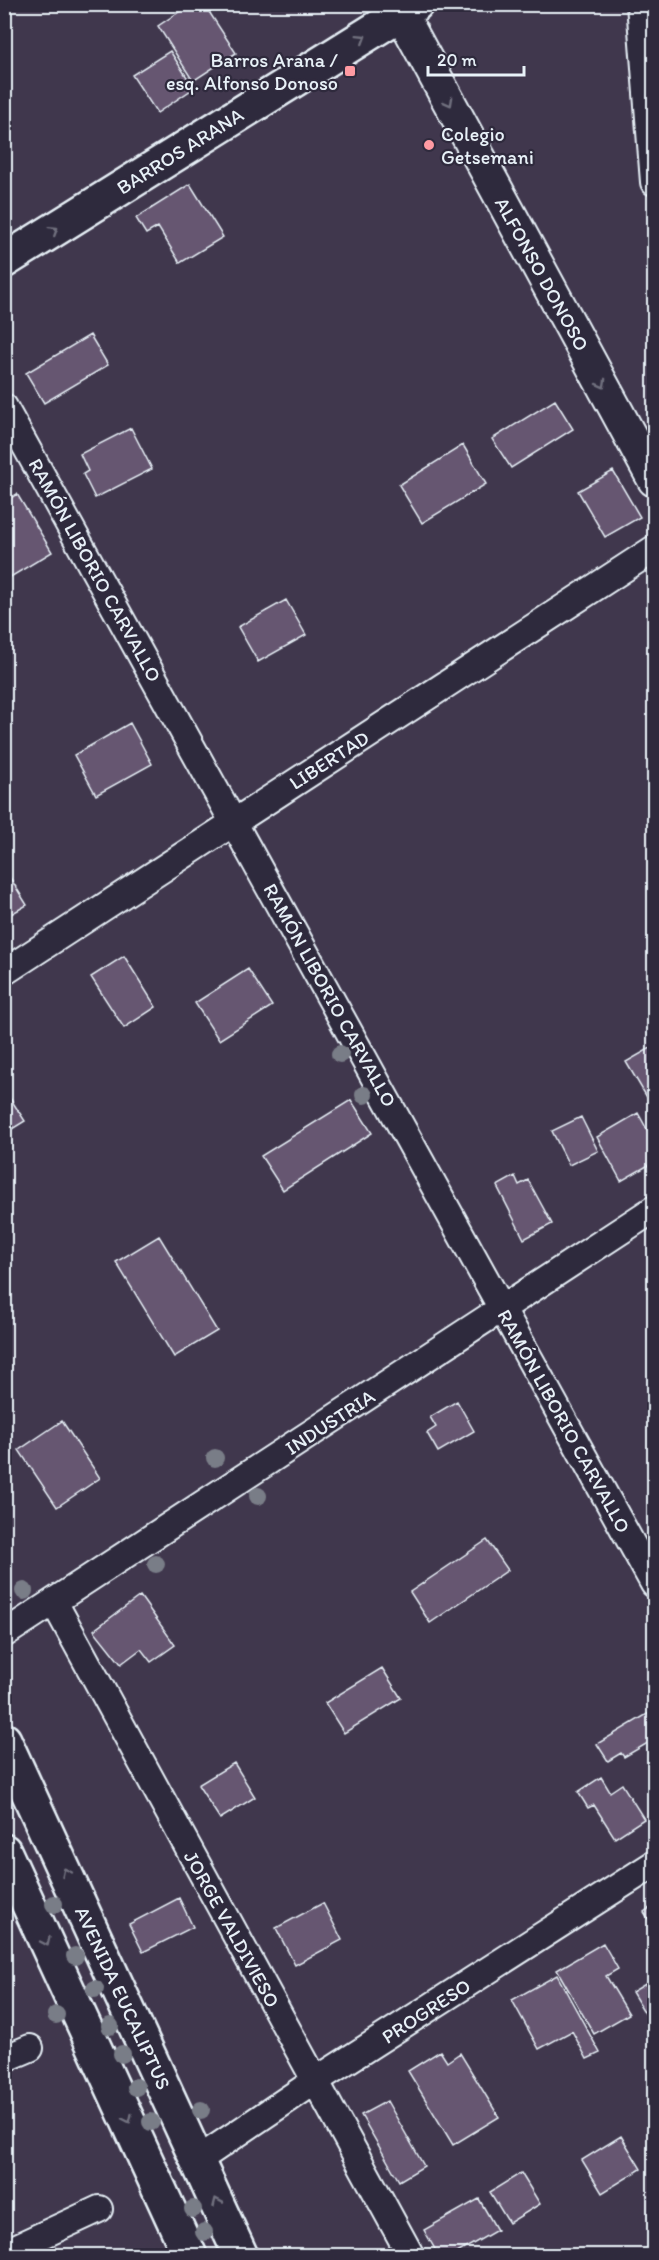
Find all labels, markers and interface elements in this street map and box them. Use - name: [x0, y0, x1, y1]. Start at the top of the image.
- one-way arrow: [356, 33, 366, 45]
- scale bar: [428, 39, 524, 77]
- place label: Barros Arana / esq. Alfonso Donoso: [166, 48, 339, 95]
- text: 20 m: [437, 49, 477, 71]
- marker: Barros Arana / esq. Alfonso Donoso: [343, 64, 357, 78]
- one-way arrow: [442, 96, 453, 106]
- street label: BARROS ARANA: [112, 102, 248, 200]
- place label: Colegio Getsemani: [441, 122, 534, 169]
- marker: Colegio Getsemani: [422, 138, 436, 152]
- street label: ALFONSO DONOSO: [490, 193, 594, 355]
- one-way arrow: [48, 225, 58, 237]
- one-way arrow: [595, 378, 606, 388]
- street label: RAMÓN LIBORIO CARVALLO: [23, 454, 167, 686]
- street label: LIBERTAD: [285, 725, 373, 795]
- street label: RAMÓN LIBORIO CARVALLO: [258, 879, 402, 1111]
- street label: RAMÓN LIBORIO CARVALLO: [492, 1305, 636, 1537]
- street label: INDUSTRIA: [281, 1384, 379, 1460]
- street label: JORGE VALDIVIESO: [179, 1846, 285, 2012]
- one-way arrow: [61, 1868, 73, 1879]
- street label: AVENIDA EUCALIPTUS: [70, 1903, 176, 2093]
- one-way arrow: [39, 1935, 51, 1946]
- street label: PROGRESO: [377, 1973, 475, 2049]
- one-way arrow: [121, 2113, 133, 2124]
- one-way arrow: [213, 2198, 225, 2209]

